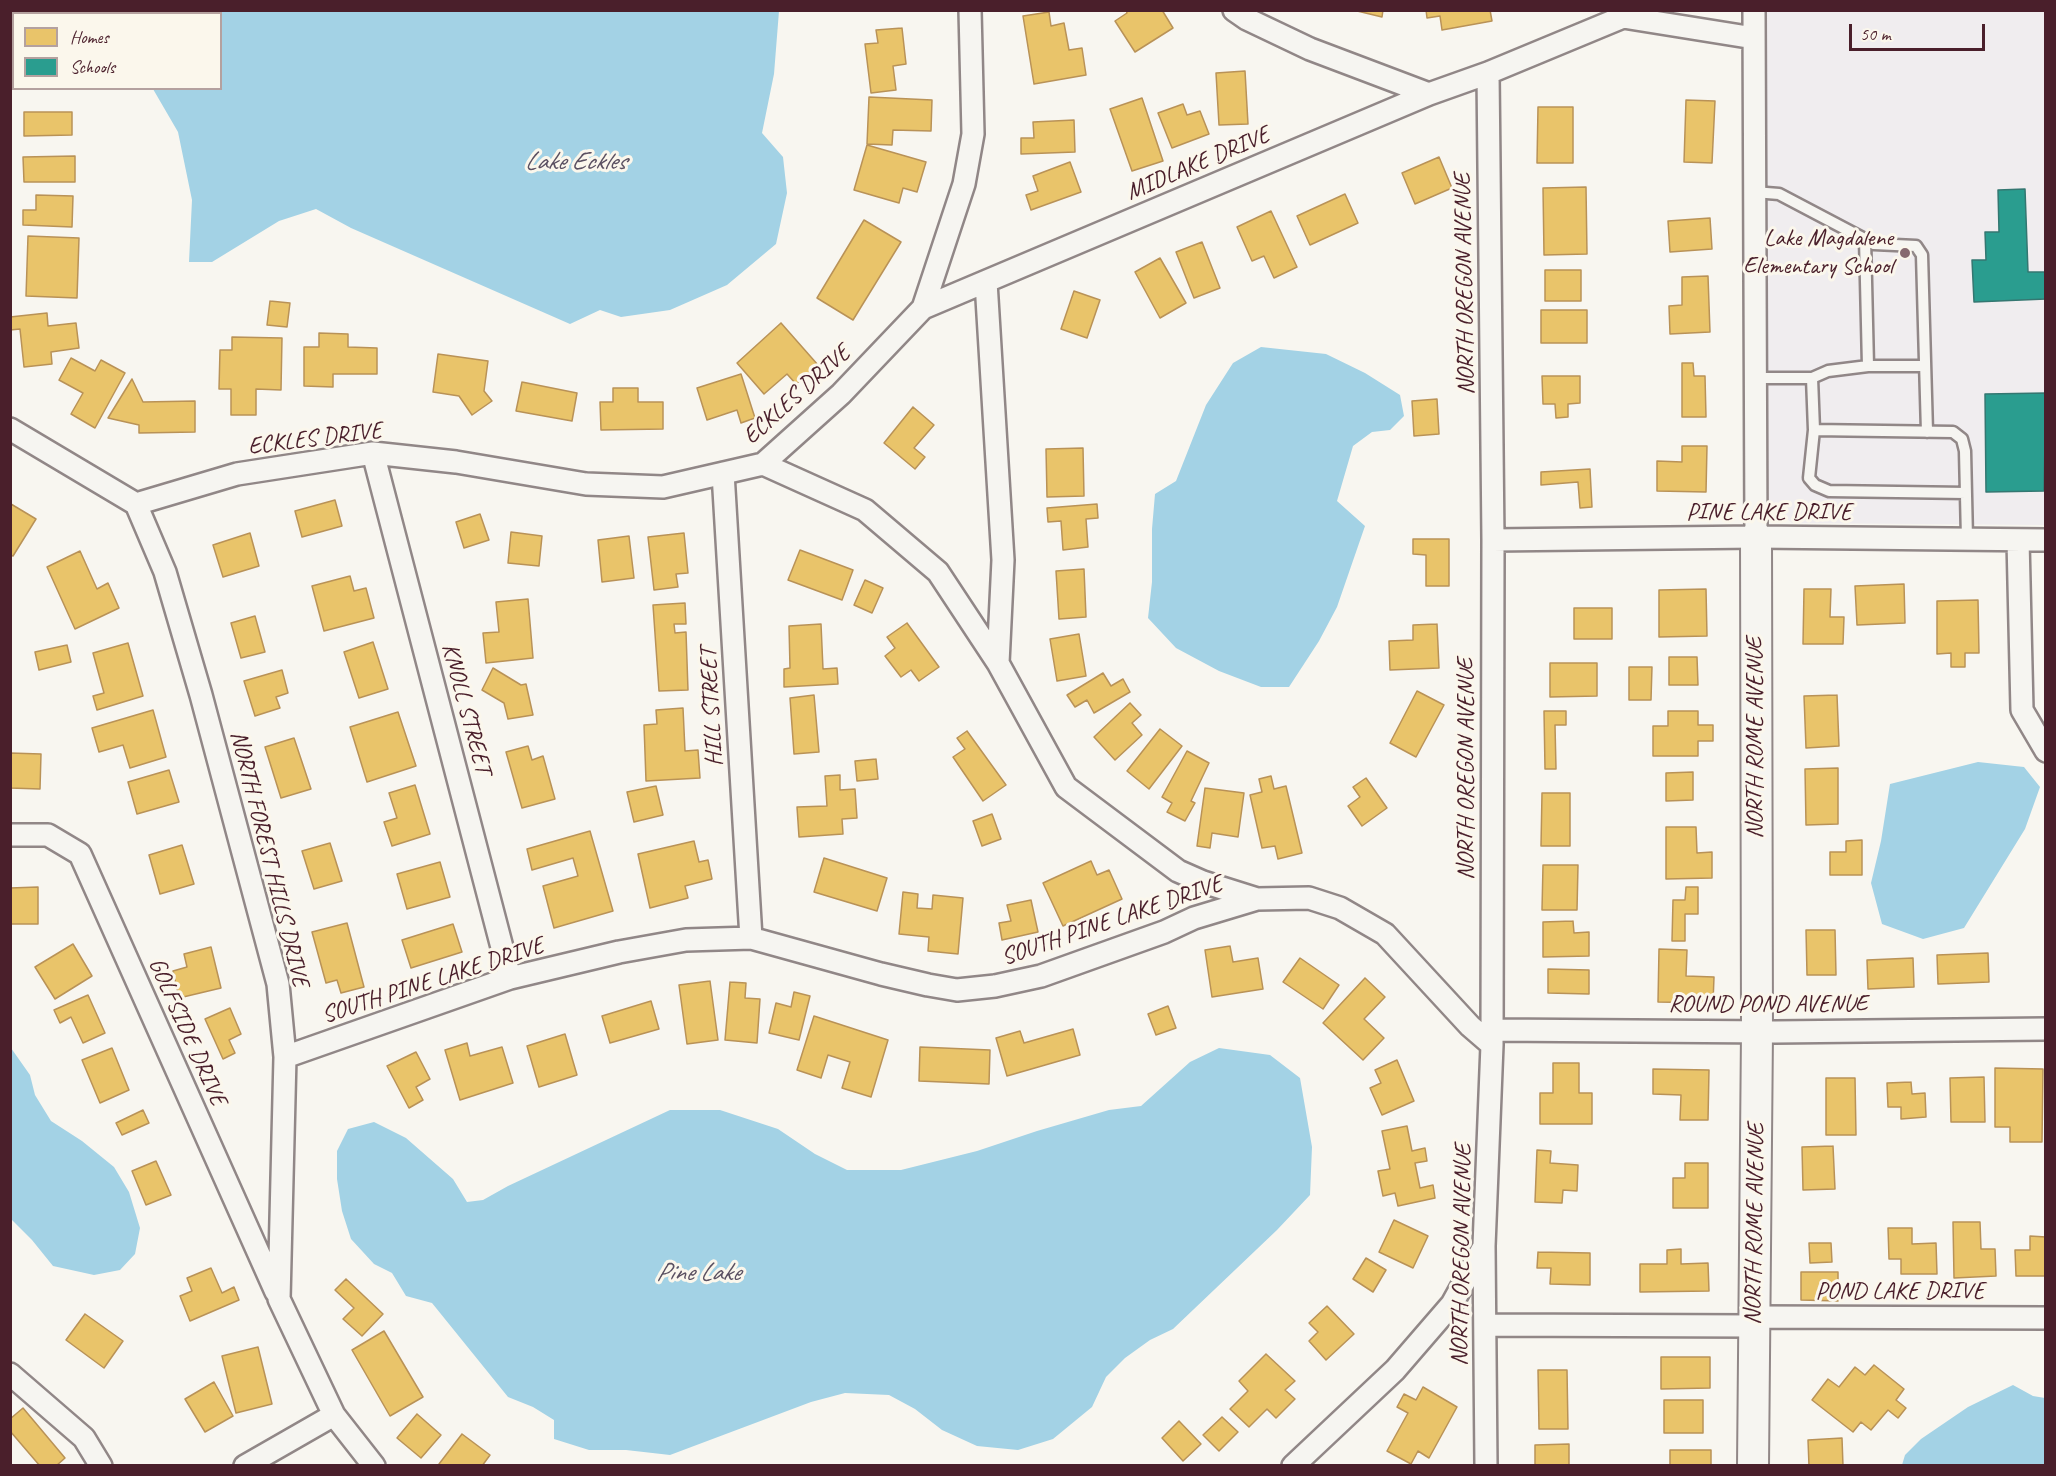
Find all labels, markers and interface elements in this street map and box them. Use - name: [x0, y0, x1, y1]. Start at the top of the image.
- legend: [12, 12, 222, 90]
- scale bar: [1852, 12, 1988, 50]
- text: 50 m: [1860, 23, 1891, 45]
- text: Homes: [70, 26, 109, 48]
- text: Schools: [70, 56, 115, 78]
- street label: MIDLAKE DRIVE: [1122, 121, 1274, 207]
- water label: Lake Eckles: [525, 146, 625, 178]
- street label: NORTH OREGON AVENUE: [1449, 173, 1481, 395]
- place label: Lake Magdalene Elementary School: [1743, 225, 1893, 281]
- marker: Lake Magdalene Elementary School: [1898, 246, 1912, 260]
- street label: ECKLES DRIVE: [737, 339, 857, 451]
- street label: ECKLES DRIVE: [246, 417, 384, 461]
- street label: PINE LAKE DRIVE: [1686, 499, 1852, 527]
- street label: NORTH ROME AVENUE: [1742, 637, 1770, 839]
- street label: KNOLL STREET: [435, 640, 497, 778]
- street label: HILL STREET: [695, 647, 729, 767]
- street label: NORTH OREGON AVENUE: [1453, 658, 1481, 880]
- street label: NORTH FOREST HILLS DRIVE: [223, 728, 315, 990]
- street label: SOUTH PINE LAKE DRIVE: [998, 870, 1226, 972]
- street label: SOUTH PINE LAKE DRIVE: [318, 932, 548, 1030]
- street label: GOLFSIDE DRIVE: [142, 954, 232, 1110]
- street label: ROUND POND AVENUE: [1669, 991, 1867, 1019]
- street label: NORTH ROME AVENUE: [1739, 1123, 1771, 1325]
- street label: NORTH OREGON AVENUE: [1446, 1144, 1478, 1366]
- water label: Pine Lake: [656, 1257, 740, 1289]
- street label: POND LAKE DRIVE: [1816, 1278, 1984, 1306]

